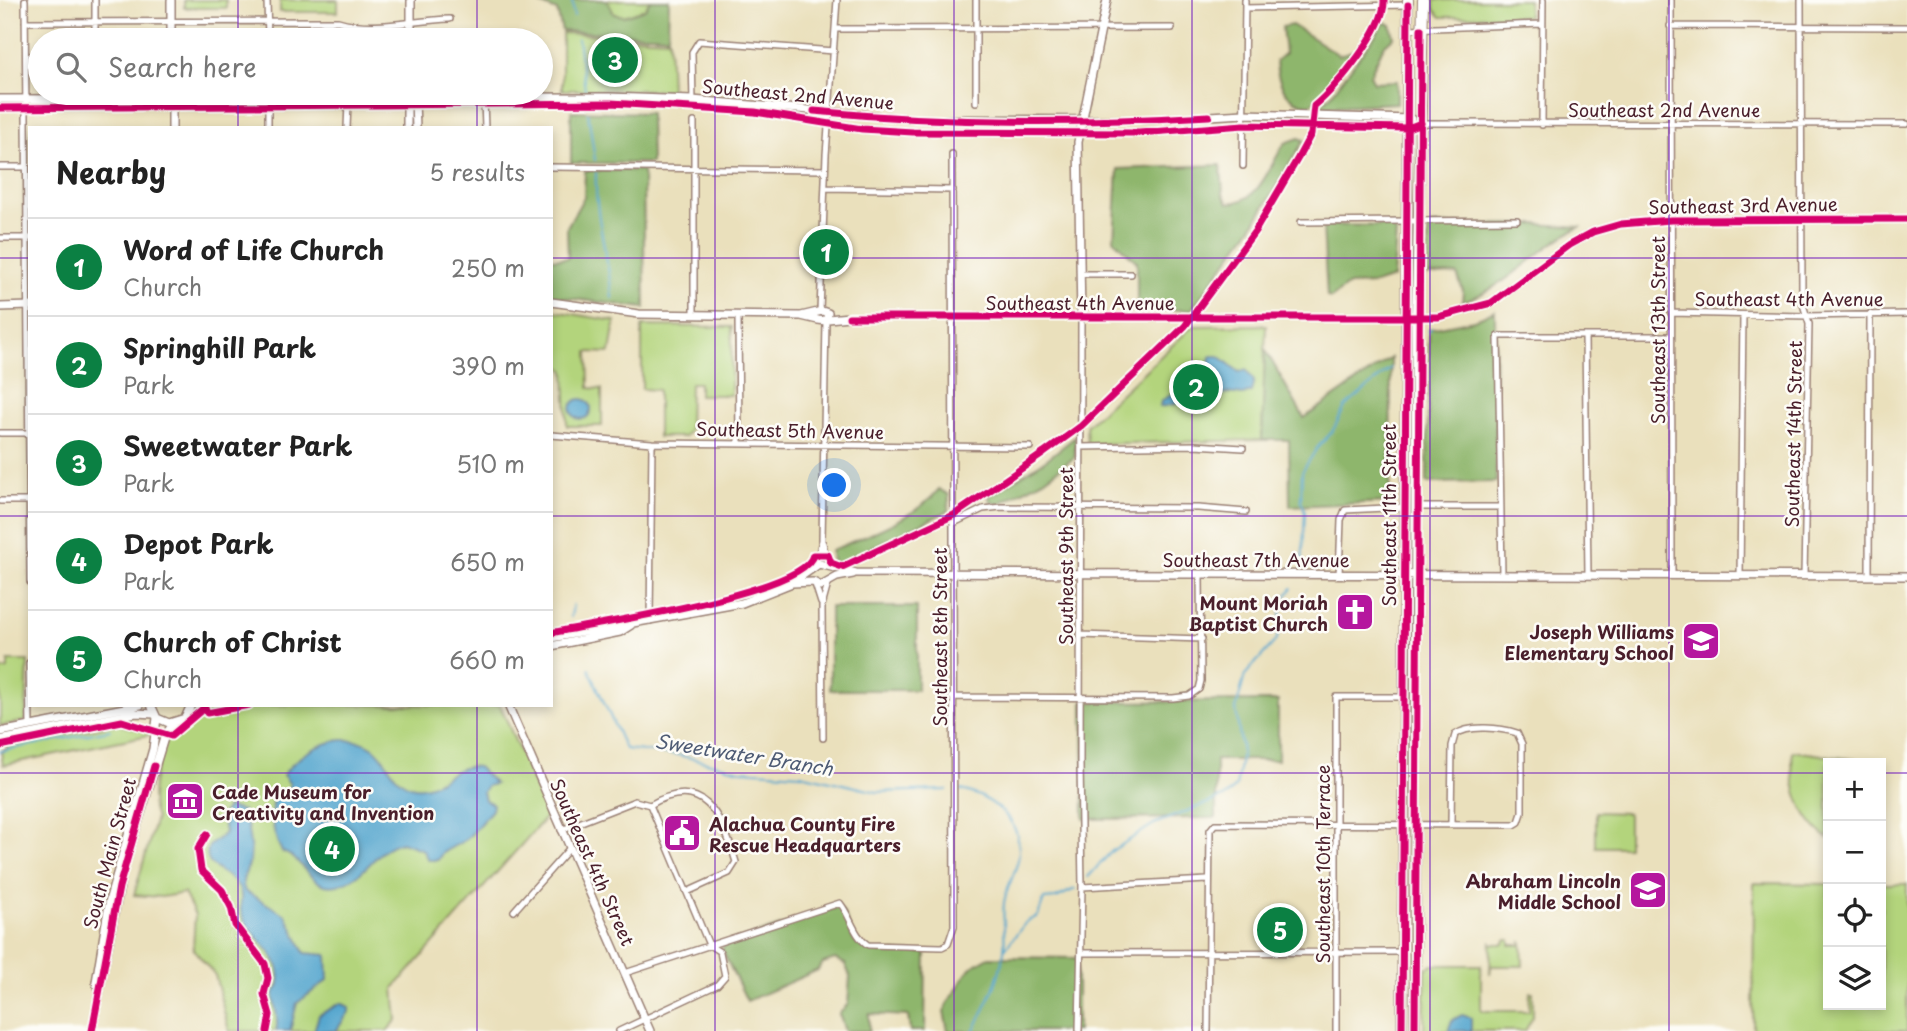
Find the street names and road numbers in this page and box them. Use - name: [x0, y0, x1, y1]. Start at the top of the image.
- street label: Southeast 2nd Avenue: [701, 72, 895, 116]
- street label: Southeast 2nd Avenue: [1568, 96, 1760, 123]
- street label: Southeast 3rd Avenue: [1648, 190, 1838, 220]
- street label: Southeast 13th Street: [1644, 236, 1671, 424]
- street label: Southeast 4th Avenue: [1695, 285, 1884, 312]
- street label: Southeast 4th Avenue: [986, 289, 1175, 316]
- street label: Southeast 14th Street: [1778, 340, 1808, 528]
- street label: Southeast 5th Avenue: [696, 415, 884, 445]
- street label: Southeast 11th Street: [1375, 424, 1402, 606]
- street label: Southeast 9th Street: [1052, 467, 1079, 645]
- street label: Southeast 7th Avenue: [1162, 546, 1350, 573]
- street label: Southeast 8th Street: [926, 547, 953, 727]
- street label: Southeast 10th Terrace: [1309, 765, 1336, 963]
- street label: South Main Street: [76, 774, 142, 932]
- street label: Southeast 4th Street: [544, 774, 642, 950]

